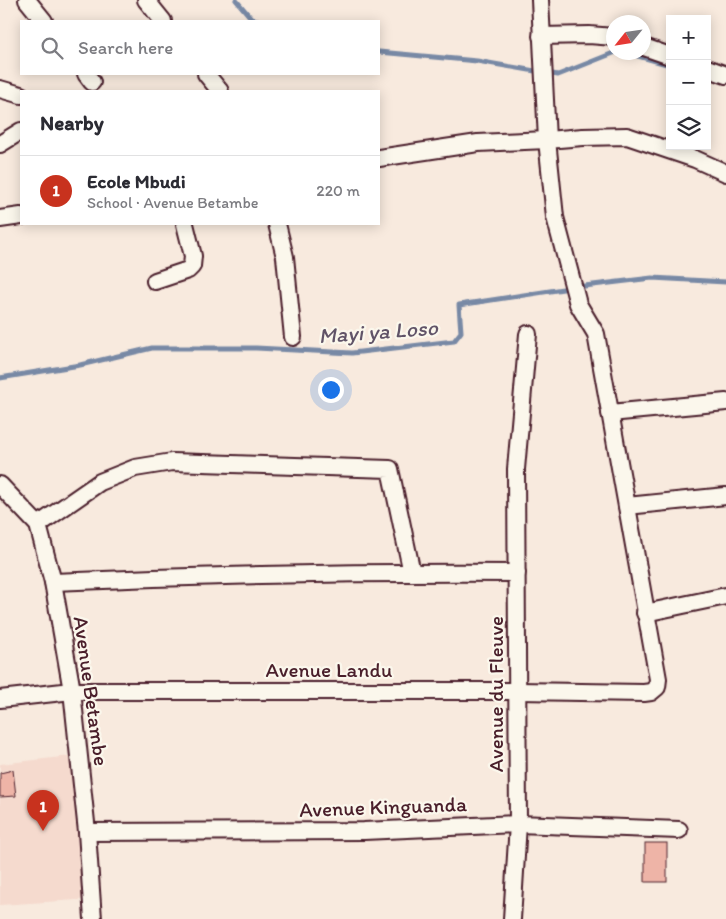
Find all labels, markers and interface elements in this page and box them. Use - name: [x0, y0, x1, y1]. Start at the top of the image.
- north arrow: [606, 15, 651, 60]
- map controls: [666, 15, 711, 150]
- button: +: [666, 15, 711, 60]
- search box: [20, 20, 380, 75]
- icon: search: [38, 34, 66, 62]
- text: Search here: [78, 36, 173, 59]
- button: −: [666, 60, 711, 105]
- button: layers: [666, 105, 711, 150]
- text: Nearby: [40, 110, 104, 135]
- text: Ecole Mbudi: [87, 170, 186, 193]
- text: 1: [52, 181, 60, 200]
- text: 220 m: [316, 181, 360, 200]
- text: School · Avenue Betambe: [87, 193, 259, 212]
- water label: Mayi ya Loso: [317, 314, 439, 349]
- your location: [318, 377, 344, 403]
- street label: Avenue Betambe: [69, 614, 114, 767]
- street label: Avenue du Fleuve: [483, 616, 508, 772]
- street label: Avenue Landu: [266, 657, 392, 682]
- pin: 1: [27, 790, 59, 831]
- street label: Avenue Kinguanda: [299, 791, 467, 822]

